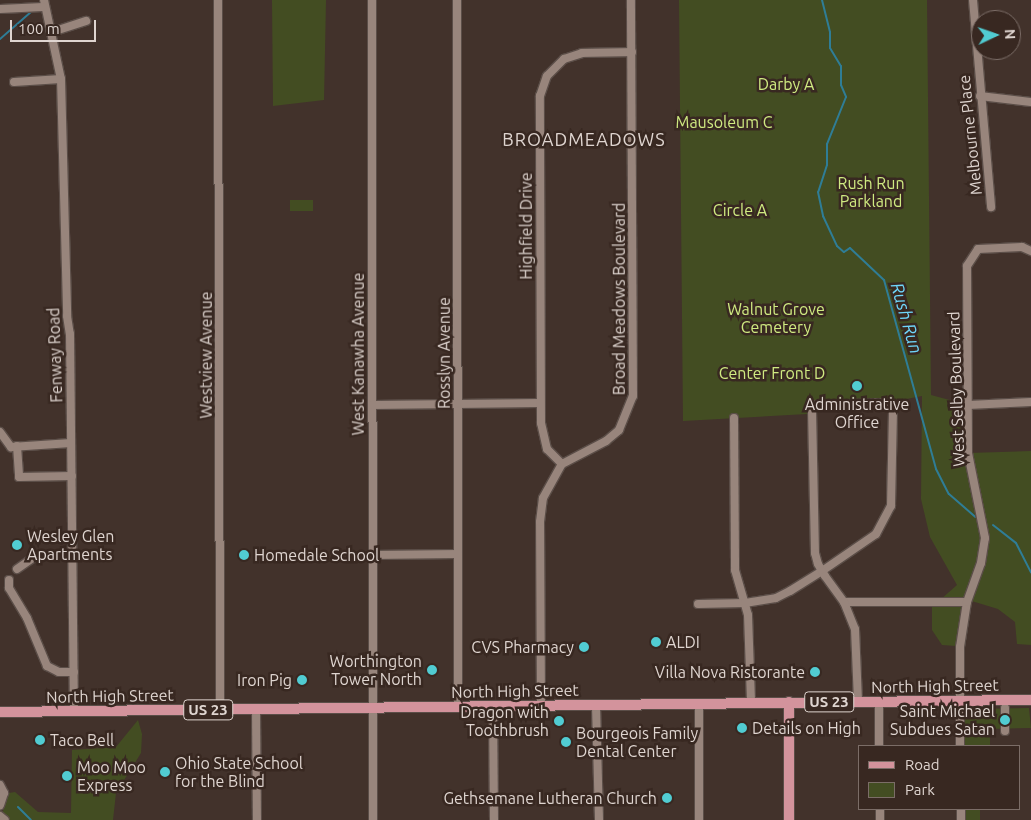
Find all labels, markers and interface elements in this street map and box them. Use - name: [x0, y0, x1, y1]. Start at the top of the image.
- scale bar: [12, 10, 99, 42]
- north arrow: [971, 10, 1021, 60]
- text: 100 m: [18, 20, 60, 37]
- text: N: [1002, 29, 1018, 40]
- park label: Darby A: [758, 74, 814, 94]
- street label: Melbourne Place: [954, 74, 986, 196]
- park label: Mausoleum C: [675, 112, 773, 132]
- district label: BROADMEADOWS: [501, 128, 667, 150]
- street label: Highfield Drive: [516, 172, 536, 280]
- park label: Rush Run Parkland: [837, 173, 905, 211]
- park label: Circle A: [713, 200, 767, 220]
- street label: Broad Meadows Boulevard: [609, 203, 629, 395]
- street label: West Kanawha Avenue: [348, 273, 368, 435]
- water label: Rush Run: [887, 280, 927, 356]
- street label: Westview Avenue: [196, 291, 216, 419]
- street label: Rosslyn Avenue: [434, 297, 454, 409]
- park label: Walnut Grove Cemetery: [727, 299, 825, 337]
- street label: Fenway Road: [44, 307, 66, 403]
- street label: West Selby Boulevard: [944, 311, 968, 467]
- park label: Center Front D: [719, 363, 825, 383]
- marker: Administrative Office: [851, 380, 863, 392]
- place label: Administrative Office: [805, 394, 909, 432]
- place label: Wesley Glen Apartments: [27, 526, 115, 564]
- marker: Wesley Glen Apartments: [11, 539, 23, 551]
- place label: Homedale School: [254, 545, 379, 565]
- marker: Homedale School: [238, 549, 250, 561]
- place label: ALDI: [666, 632, 700, 652]
- marker: ALDI: [650, 636, 662, 648]
- place label: CVS Pharmacy: [471, 637, 574, 657]
- marker: CVS Pharmacy: [578, 641, 590, 653]
- place label: Worthington Tower North: [330, 651, 422, 689]
- place label: Villa Nova Ristorante: [655, 662, 805, 682]
- marker: Worthington Tower North: [426, 664, 438, 676]
- marker: Villa Nova Ristorante: [809, 666, 821, 678]
- place label: Iron Pig: [237, 670, 292, 690]
- marker: Iron Pig: [296, 674, 308, 686]
- street label: North High Street: [871, 675, 999, 697]
- street label: North High Street: [451, 680, 579, 702]
- street label: North High Street: [46, 685, 174, 707]
- road number: US 23: [804, 690, 854, 714]
- road number: US 23: [183, 698, 233, 722]
- place label: Saint Michael Subdues Satan: [890, 701, 995, 739]
- place label: Dragon with Toothbrush: [460, 702, 549, 740]
- marker: Saint Michael Subdues Satan: [999, 714, 1011, 726]
- marker: Dragon with Toothbrush: [553, 715, 565, 727]
- place label: Details on High: [752, 718, 861, 738]
- marker: Details on High: [736, 722, 748, 734]
- place label: Bourgeois Family Dental Center: [576, 723, 698, 761]
- place label: Taco Bell: [50, 730, 114, 750]
- marker: Taco Bell: [34, 734, 46, 746]
- marker: Bourgeois Family Dental Center: [560, 736, 572, 748]
- legend: [858, 745, 1021, 810]
- place label: Ohio State School for the Blind: [175, 753, 303, 791]
- text: Road: [905, 756, 940, 773]
- place label: Moo Moo Express: [77, 757, 146, 795]
- marker: Ohio State School for the Blind: [159, 766, 171, 778]
- marker: Moo Moo Express: [61, 770, 73, 782]
- text: Park: [905, 781, 935, 798]
- place label: Gethsemane Lutheran Church: [443, 788, 657, 808]
- marker: Gethsemane Lutheran Church: [661, 792, 673, 804]

